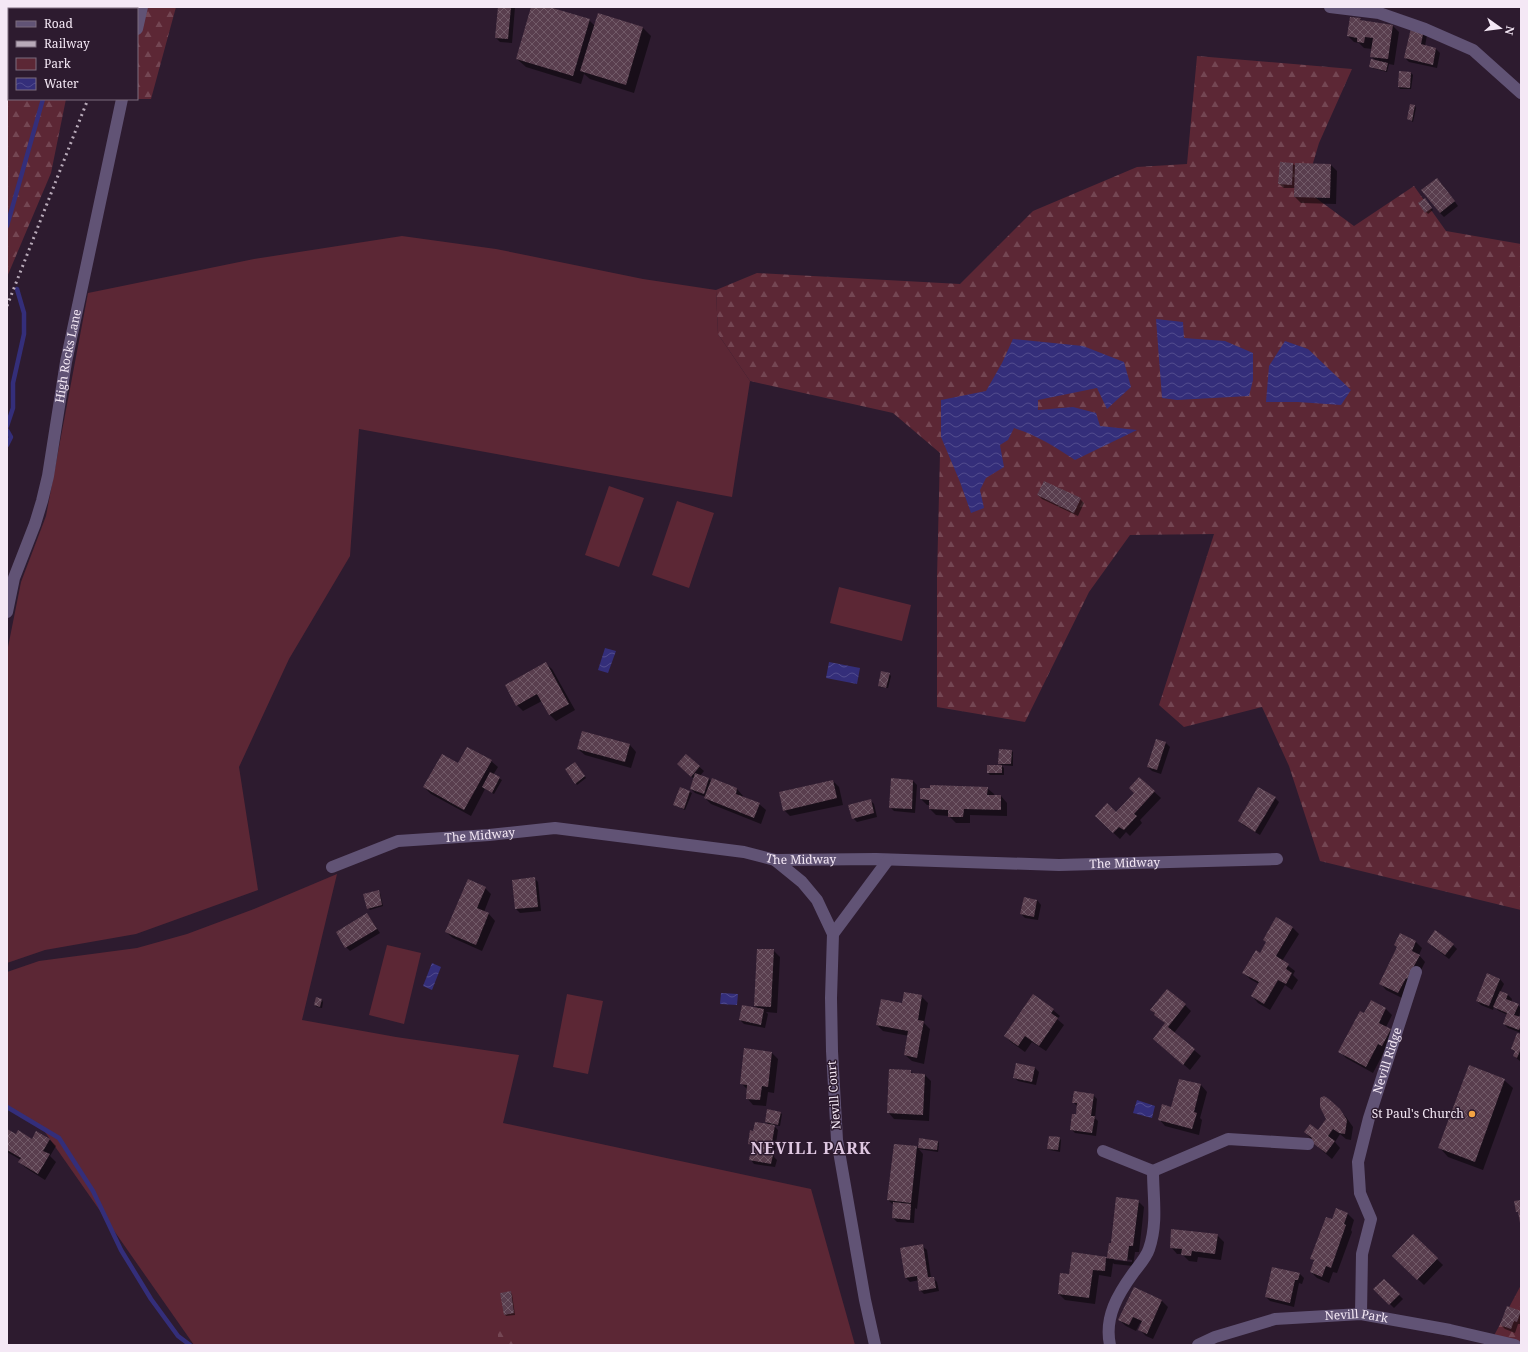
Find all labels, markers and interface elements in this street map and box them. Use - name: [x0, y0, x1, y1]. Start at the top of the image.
- legend: [8, 8, 138, 100]
- north arrow: [1480, 8, 1520, 48]
- text: Road: [44, 15, 74, 32]
- text: N: [1502, 25, 1519, 37]
- text: Railway: [44, 35, 90, 52]
- text: Park: [44, 55, 72, 72]
- text: Water: [44, 75, 79, 92]
- street label: High Rocks Lane: [51, 307, 85, 404]
- street label: The Midway: [444, 823, 516, 846]
- street label: The Midway: [764, 849, 837, 868]
- street label: The Midway: [1089, 853, 1161, 872]
- street label: Nevill Ridge: [1368, 1025, 1406, 1096]
- street label: Nevill Court: [823, 1060, 844, 1130]
- place label: St Paul's Church: [1372, 1105, 1464, 1122]
- marker: St Paul's Church: [1467, 1109, 1477, 1119]
- district label: NEVILL PARK: [750, 1137, 872, 1159]
- street label: Nevill Park: [1324, 1305, 1390, 1327]

